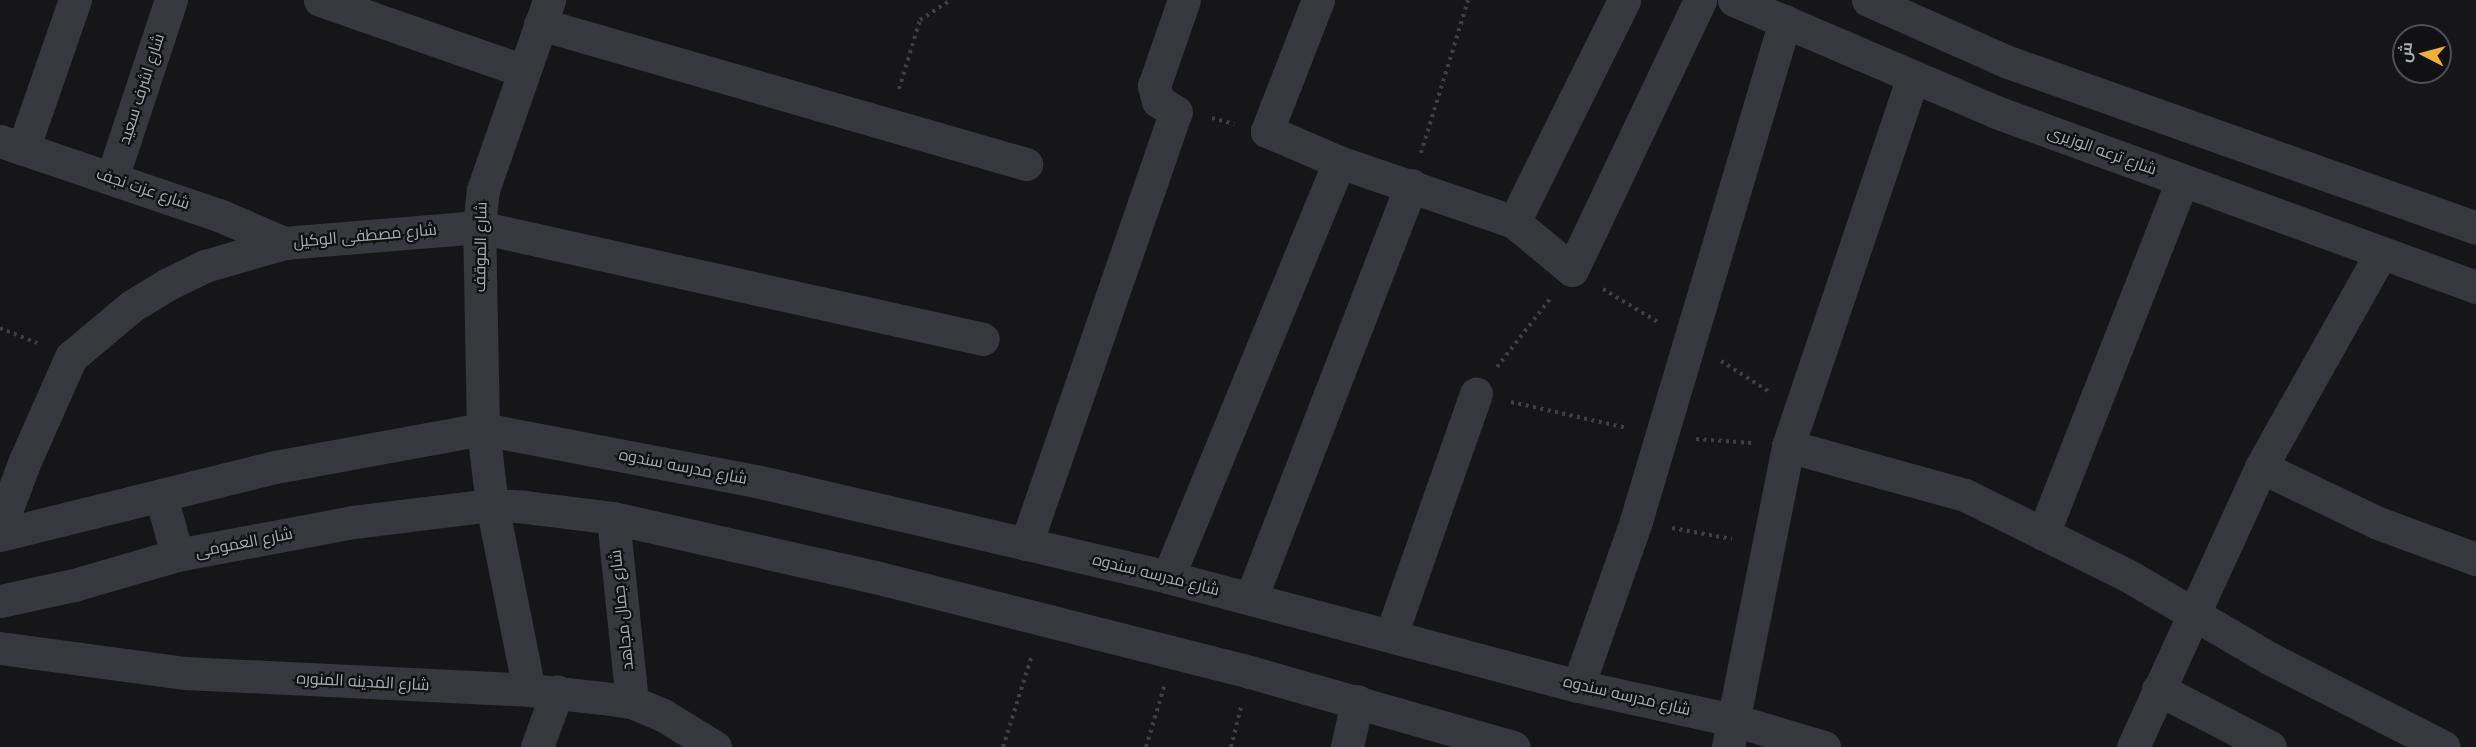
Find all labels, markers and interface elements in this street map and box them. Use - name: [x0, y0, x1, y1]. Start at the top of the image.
- north arrow: [2392, 24, 2452, 84]
- street label: شارع اشرف سعيد: [115, 31, 169, 147]
- text: ش: [2396, 41, 2415, 63]
- street label: شارع ترعه الوزيرى: [2045, 122, 2159, 180]
- street label: شارع عزت نجف: [94, 164, 192, 214]
- street label: شارع الموقف: [471, 201, 491, 293]
- street label: شارع مصطفى الوكيل: [292, 220, 438, 252]
- street label: شارع مدرسه سندوه: [617, 445, 749, 489]
- street label: شارع العمومى: [194, 524, 294, 562]
- street label: شارع جمال مجاهد: [606, 549, 638, 671]
- street label: شارع مدرسه سندوه: [1091, 550, 1221, 600]
- street label: شارع المدينه المنوره: [296, 669, 430, 695]
- street label: شارع مدرسه سندوه: [1562, 672, 1692, 720]

